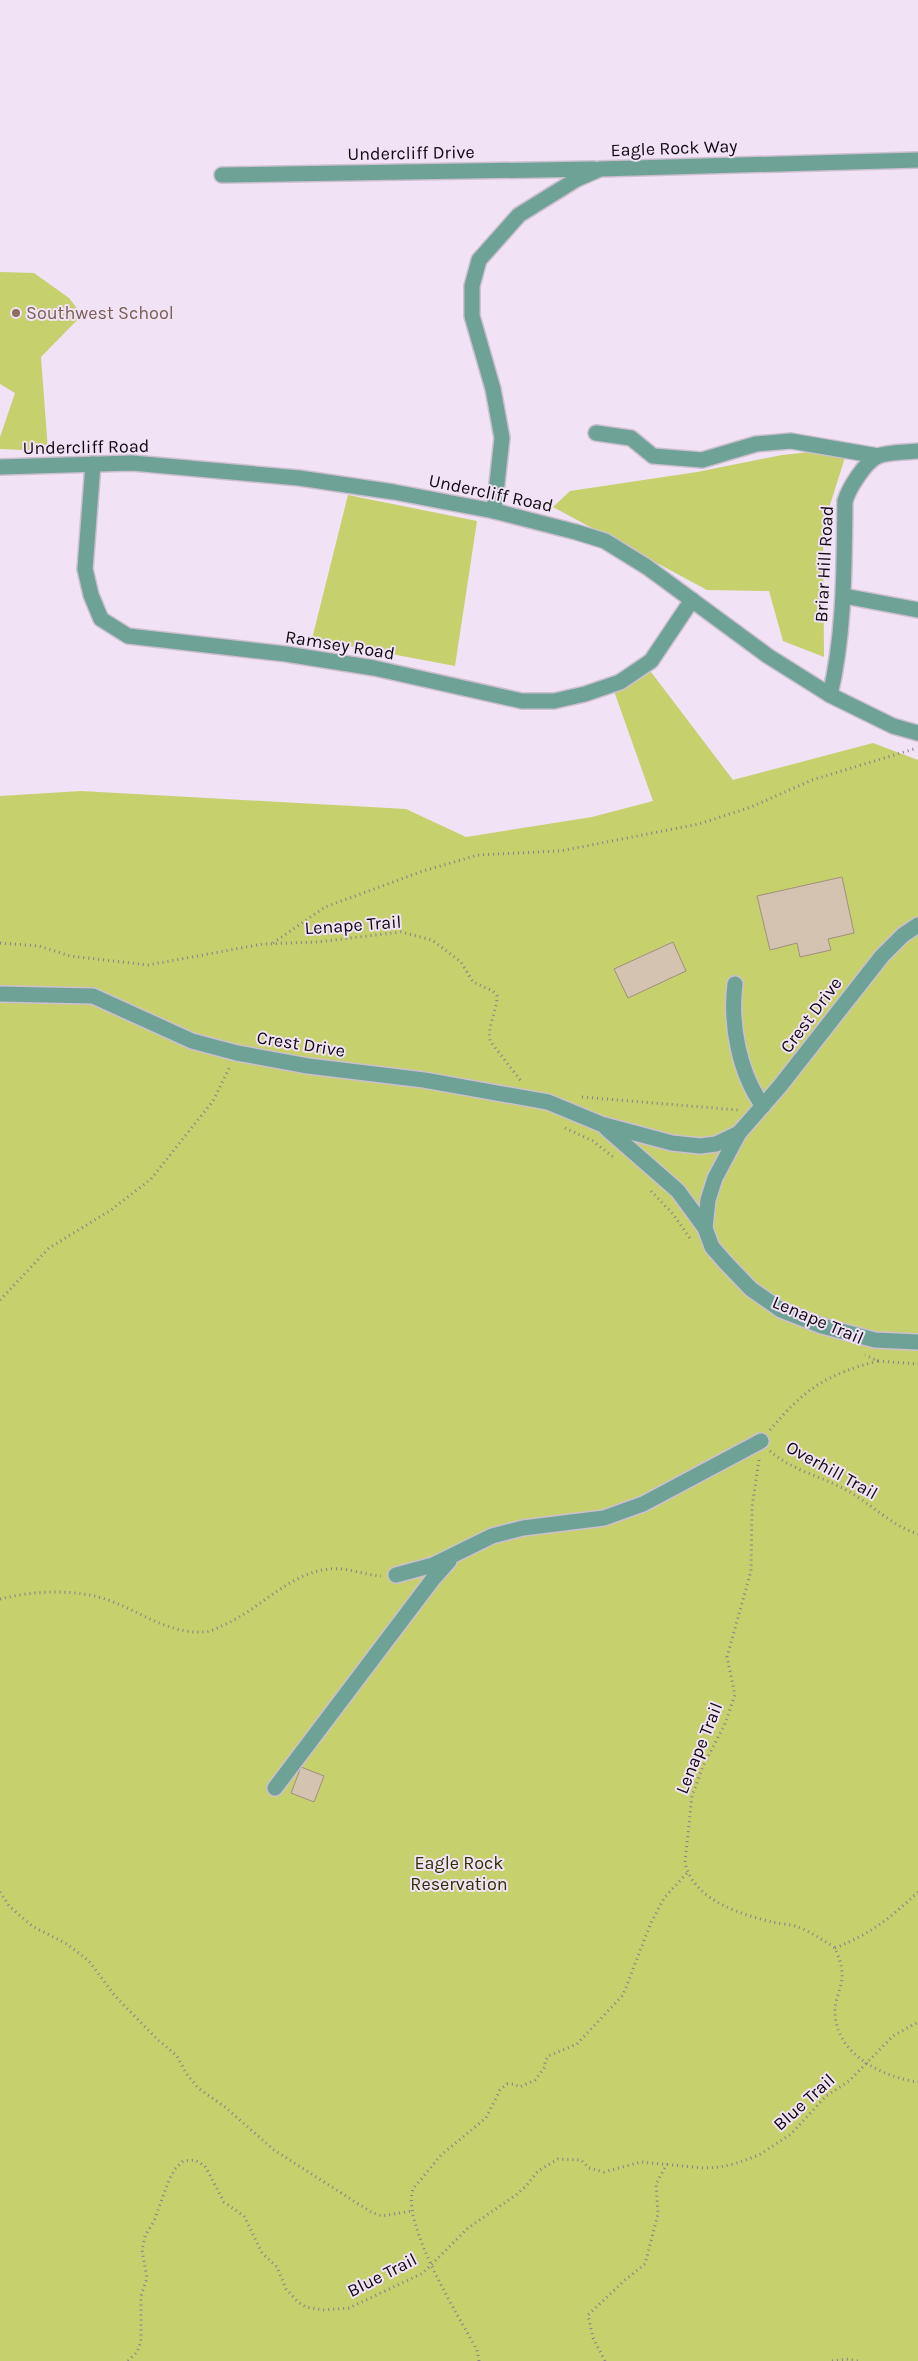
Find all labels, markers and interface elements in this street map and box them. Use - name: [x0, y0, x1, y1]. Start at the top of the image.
- street label: Eagle Rock Way: [610, 135, 739, 161]
- street label: Undercliff Drive: [347, 141, 475, 165]
- place label: Southwest School: [26, 302, 174, 324]
- marker: Southwest School: [10, 307, 22, 319]
- street label: Undercliff Road: [22, 435, 150, 459]
- street label: Undercliff Road: [427, 469, 555, 517]
- street label: Briar Hill Road: [810, 505, 838, 623]
- street label: Ramsey Road: [284, 625, 396, 665]
- street label: Lenape Trail: [304, 911, 402, 939]
- street label: Crest Drive: [775, 973, 847, 1057]
- street label: Crest Drive: [255, 1026, 347, 1062]
- street label: Lenape Trail: [769, 1291, 867, 1349]
- street label: Overhill Trail: [782, 1436, 882, 1504]
- street label: Lenape Trail: [671, 1699, 727, 1797]
- park label: Eagle Rock Reservation: [410, 1852, 508, 1895]
- street label: Blue Trail: [769, 2069, 839, 2135]
- street label: Blue Trail: [344, 2248, 420, 2302]

